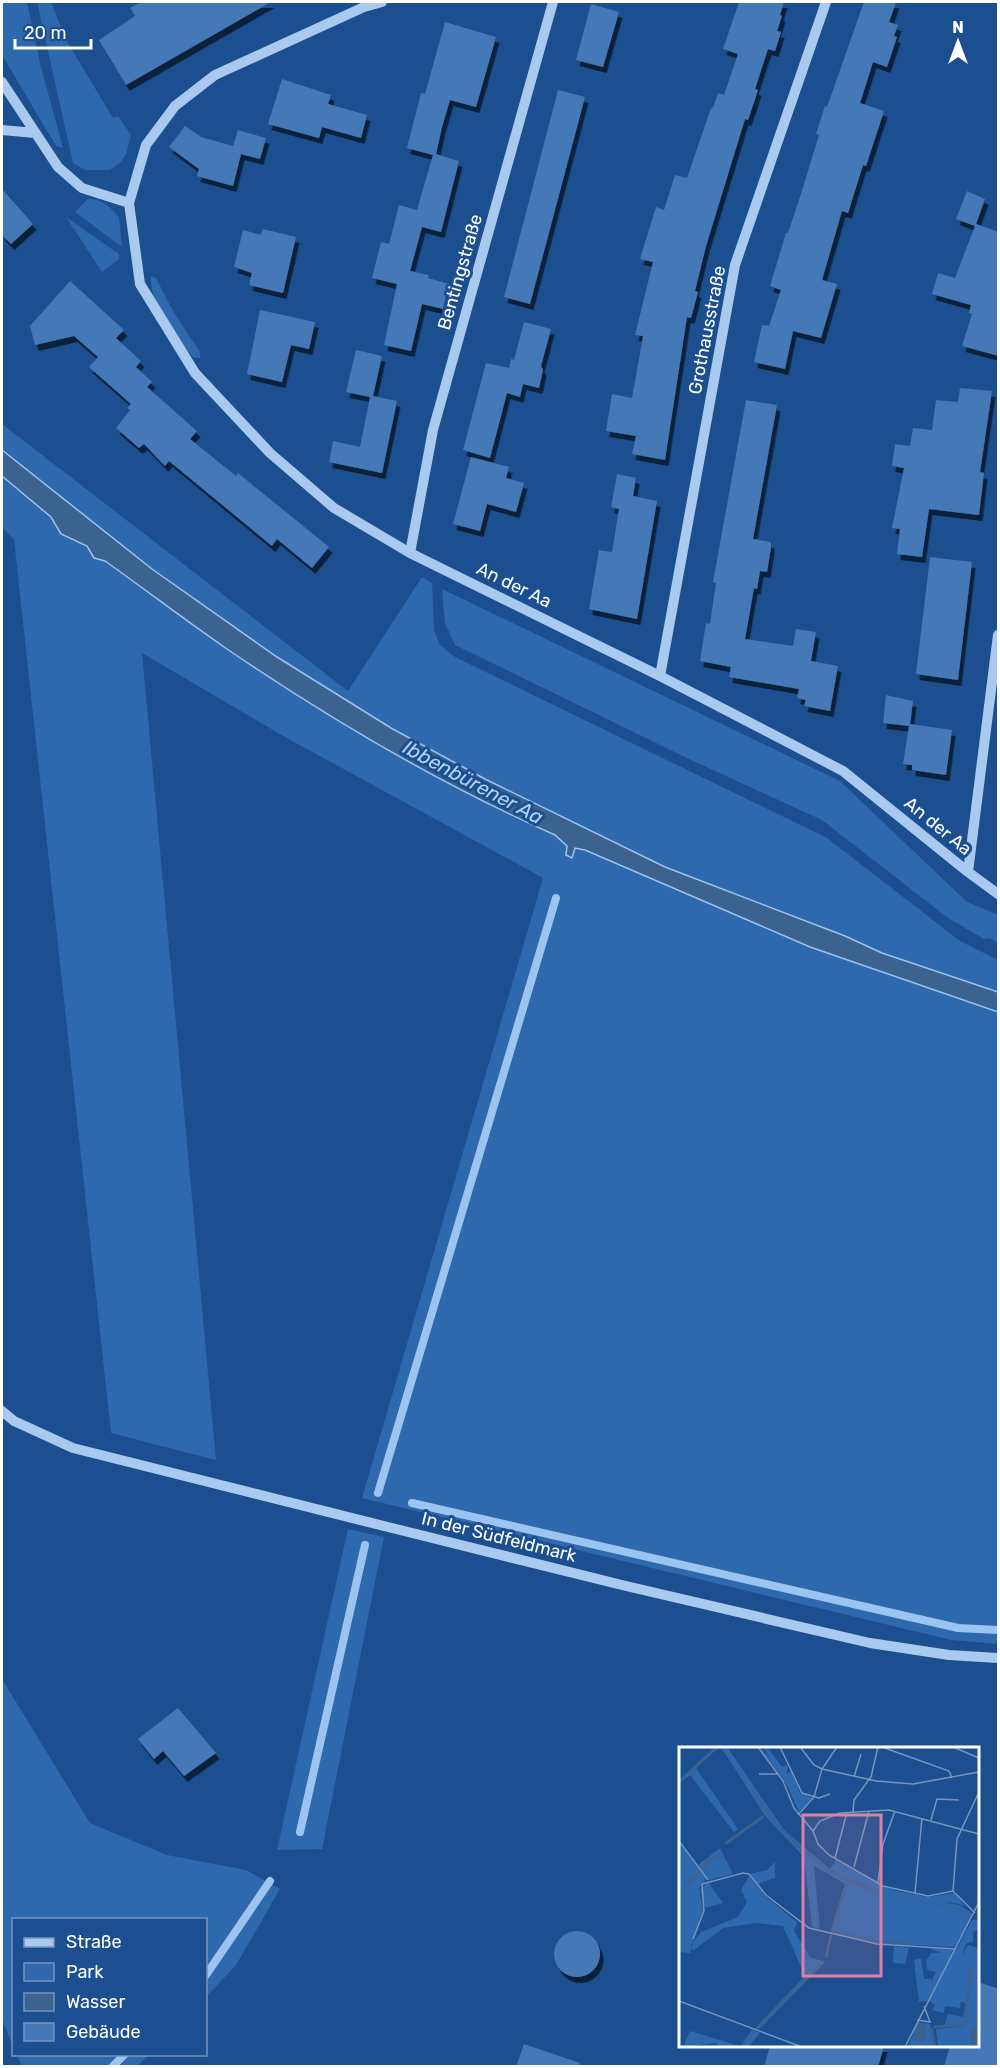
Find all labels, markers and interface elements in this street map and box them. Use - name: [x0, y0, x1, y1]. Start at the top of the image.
- scale bar: [15, 12, 92, 50]
- north arrow: [928, 12, 988, 72]
- text: N: [952, 18, 964, 37]
- text: 20 m: [24, 22, 66, 44]
- street label: Bentingstraße: [433, 212, 487, 332]
- street label: Grothausstraße: [684, 264, 730, 396]
- street label: An der Aa: [473, 557, 555, 613]
- water label: Ibbenbürener Aa: [399, 735, 547, 829]
- street label: An der Aa: [900, 792, 976, 860]
- street label: In der Südfeldmark: [419, 1507, 579, 1567]
- inset map: [679, 1747, 979, 2047]
- legend: [12, 1918, 207, 2056]
- text: Straße: [66, 1931, 122, 1953]
- text: Park: [66, 1961, 104, 1983]
- text: Wasser: [66, 1991, 125, 2013]
- text: Gebäude: [66, 2021, 141, 2043]

